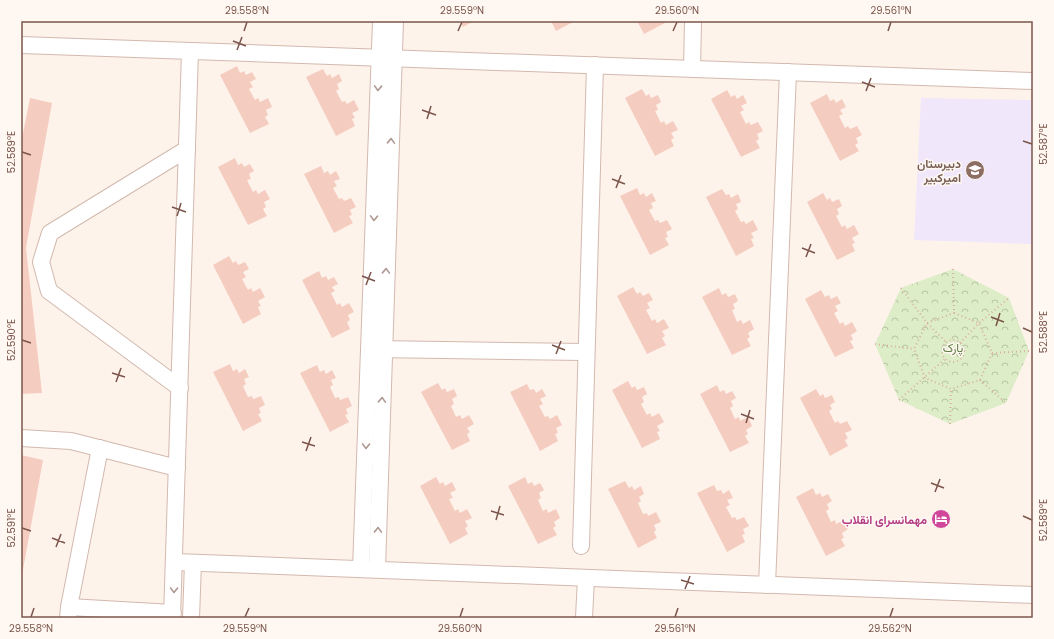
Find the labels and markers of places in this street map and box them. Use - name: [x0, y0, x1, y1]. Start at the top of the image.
- place label: دبیرستان امیرکبیر: [917, 155, 961, 186]
- school or university icon: دبیرستان امیرکبیر: [964, 159, 986, 181]
- hotel icon: مهمانسرای انقلاب: [930, 508, 952, 530]
- place label: مهمانسرای انقلاب: [842, 511, 927, 528]

